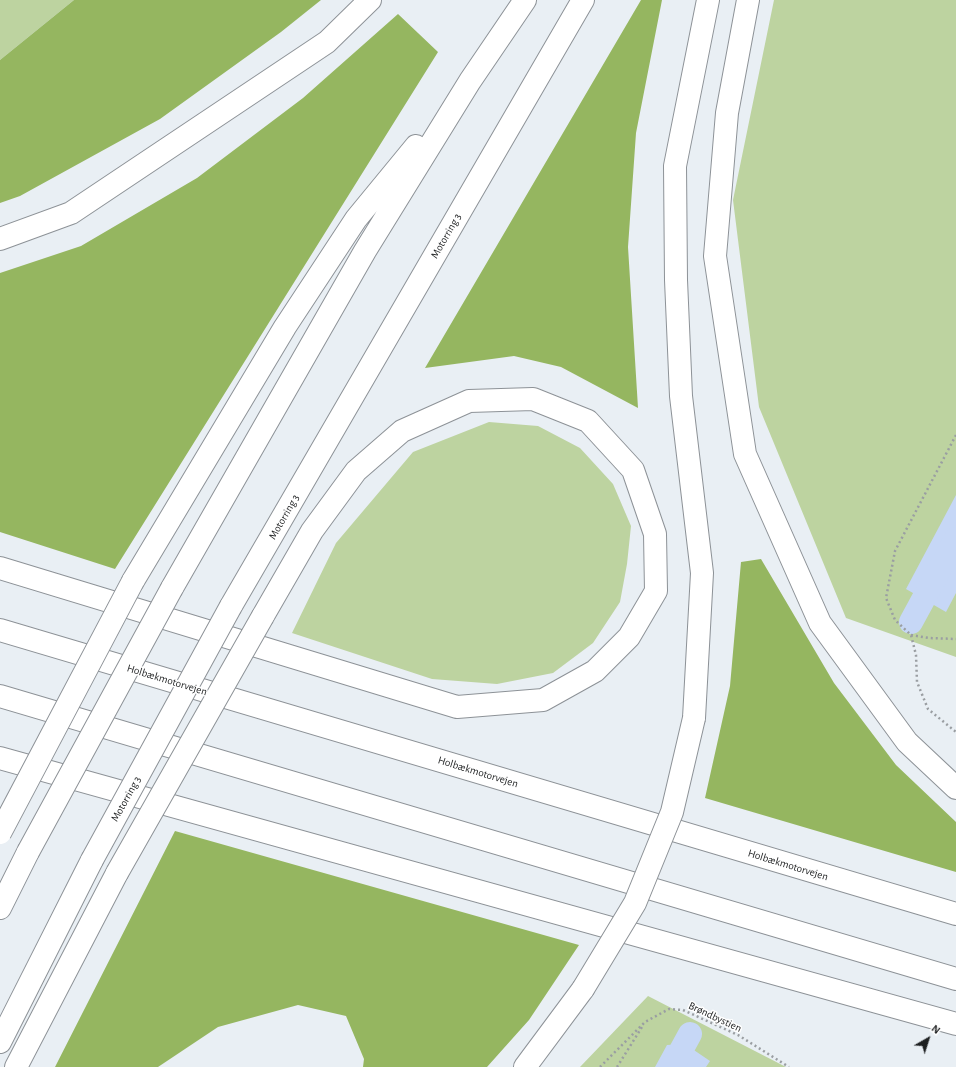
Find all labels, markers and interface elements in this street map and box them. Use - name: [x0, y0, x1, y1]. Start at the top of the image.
- street label: Motorring 3: [428, 211, 464, 261]
- street label: Motorring 3: [266, 492, 302, 542]
- street label: Holbækmotorvejen: [125, 662, 209, 698]
- street label: Holbækmotorvejen: [436, 754, 520, 790]
- street label: Motorring 3: [108, 774, 144, 824]
- street label: Holbækmotorvejen: [746, 847, 830, 883]
- street label: Brøndbystien: [686, 999, 744, 1035]
- north arrow: [908, 1019, 948, 1059]
- text: N: [929, 1023, 942, 1036]

